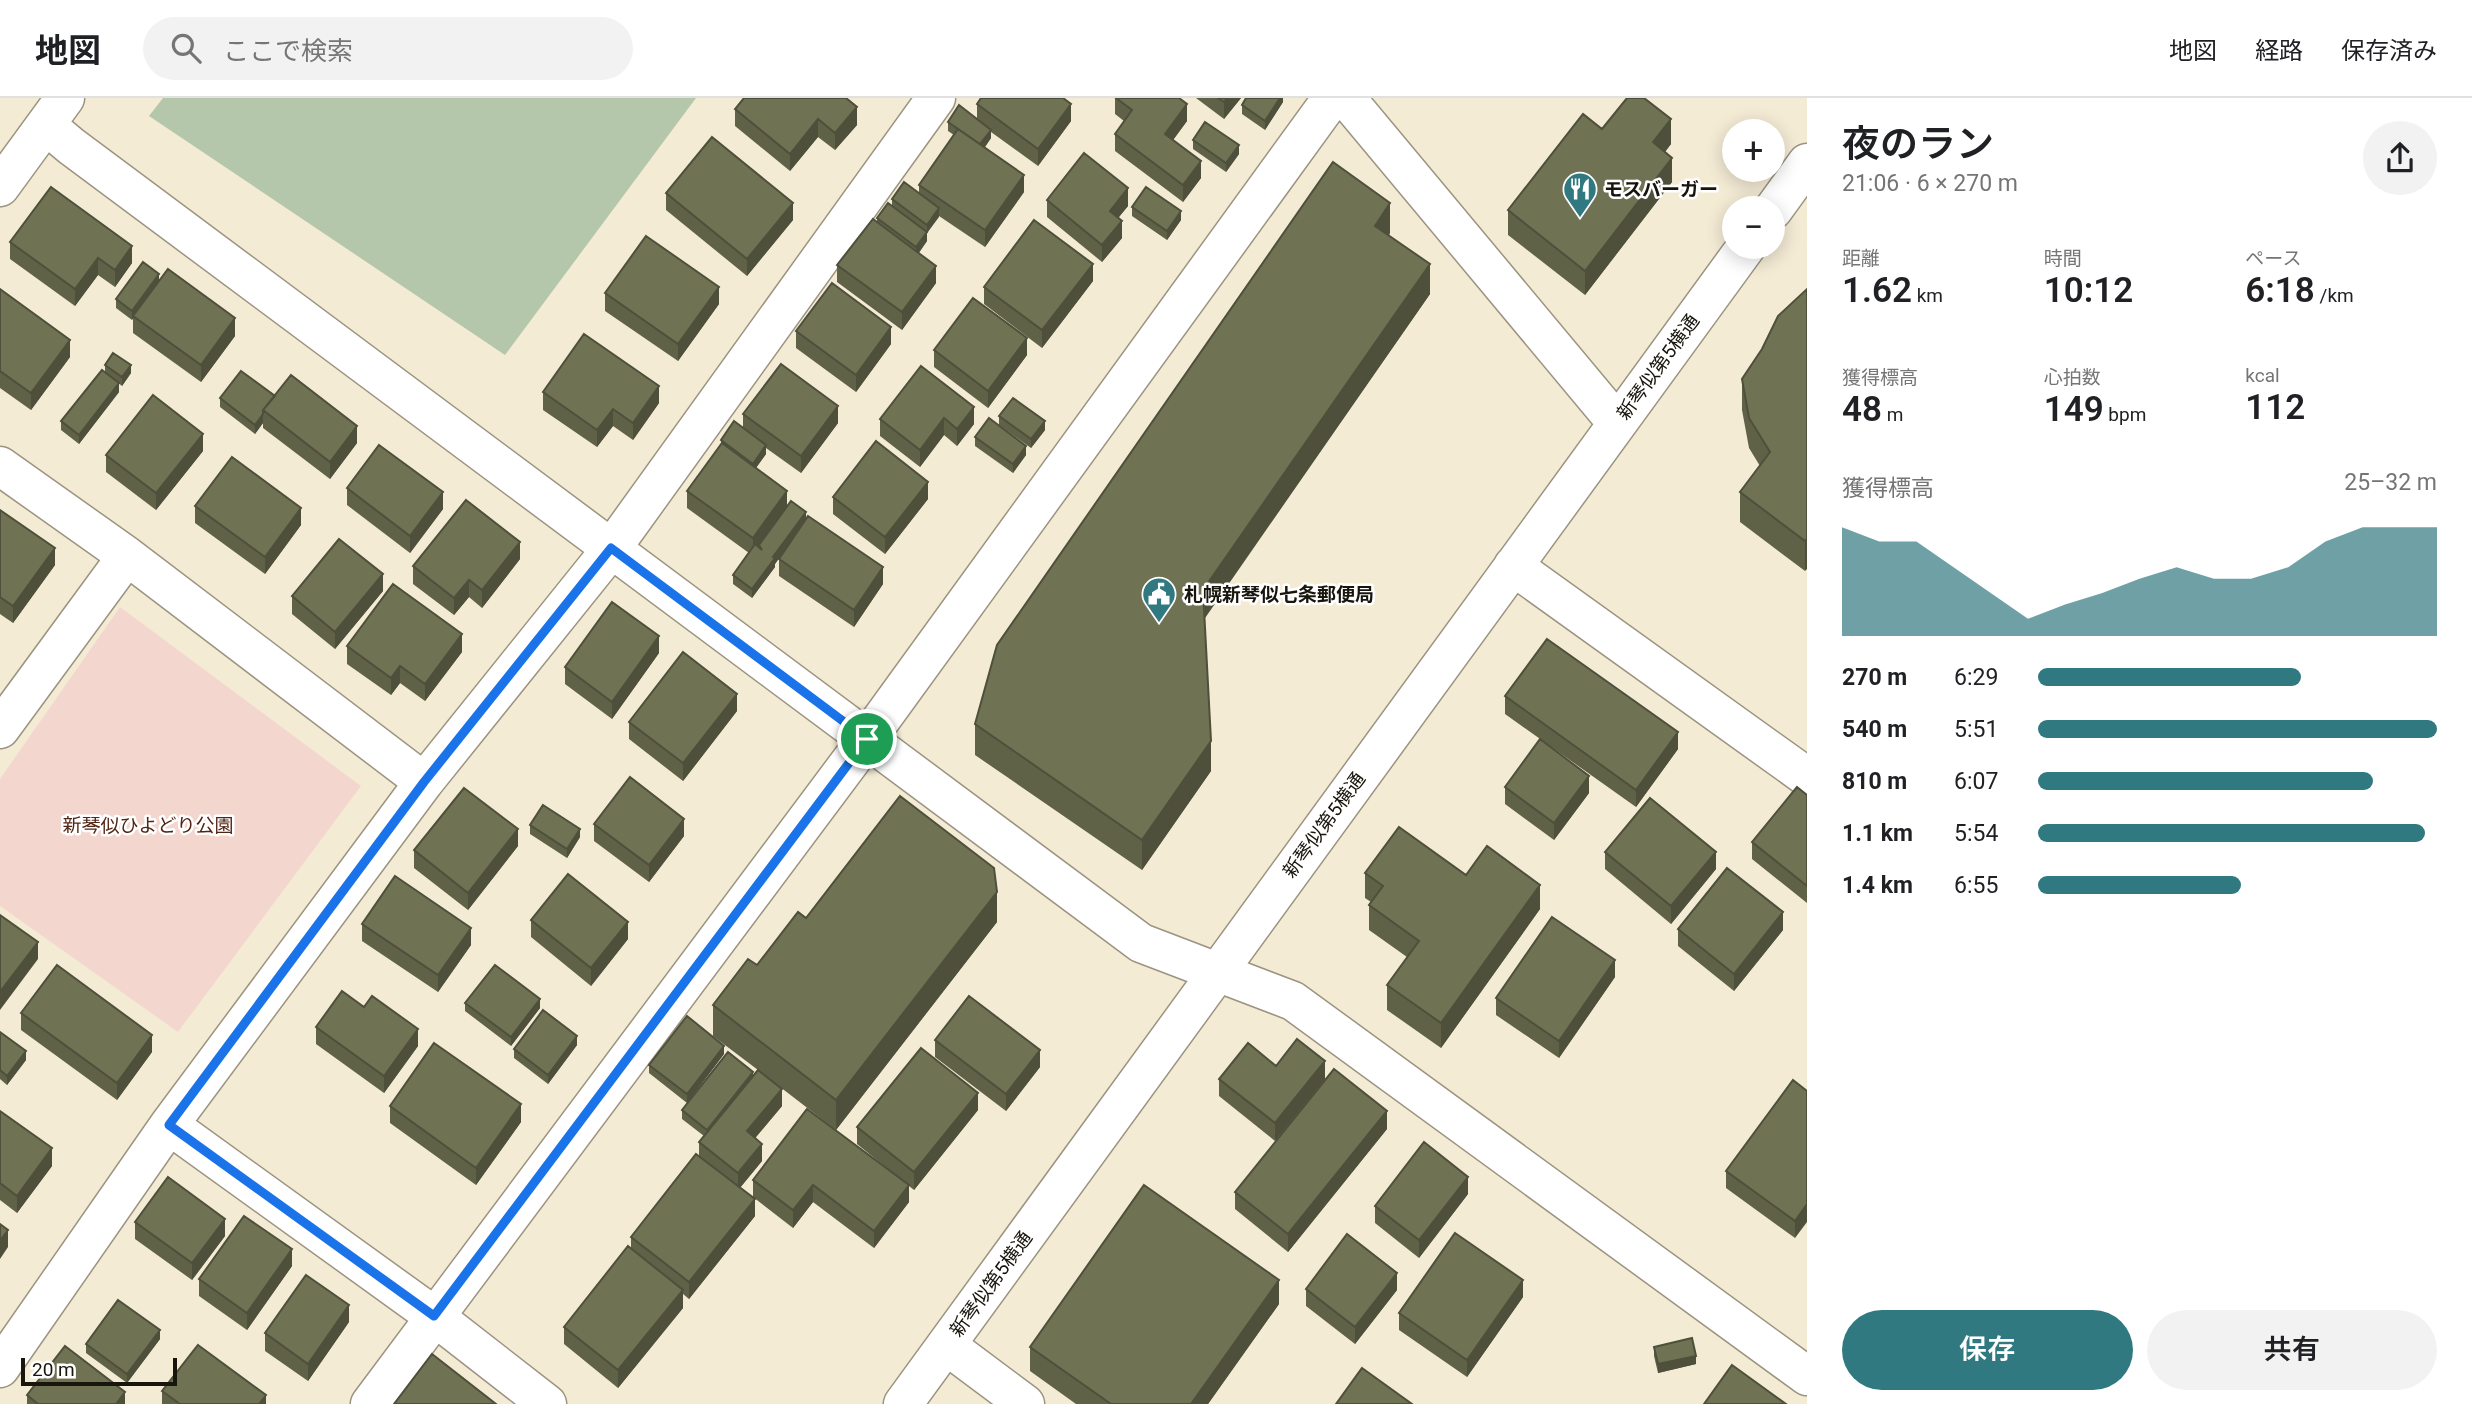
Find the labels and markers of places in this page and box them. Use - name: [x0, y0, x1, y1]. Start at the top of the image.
- restaurant icon: モスバーガー: [1561, 170, 1599, 219]
- place label: モスバーガー: [1604, 178, 1718, 201]
- public building icon: 札幌新琴似七条郵便局: [1140, 575, 1178, 624]
- place label: 札幌新琴似七条郵便局: [1184, 583, 1374, 606]
- pin: [837, 709, 897, 769]

